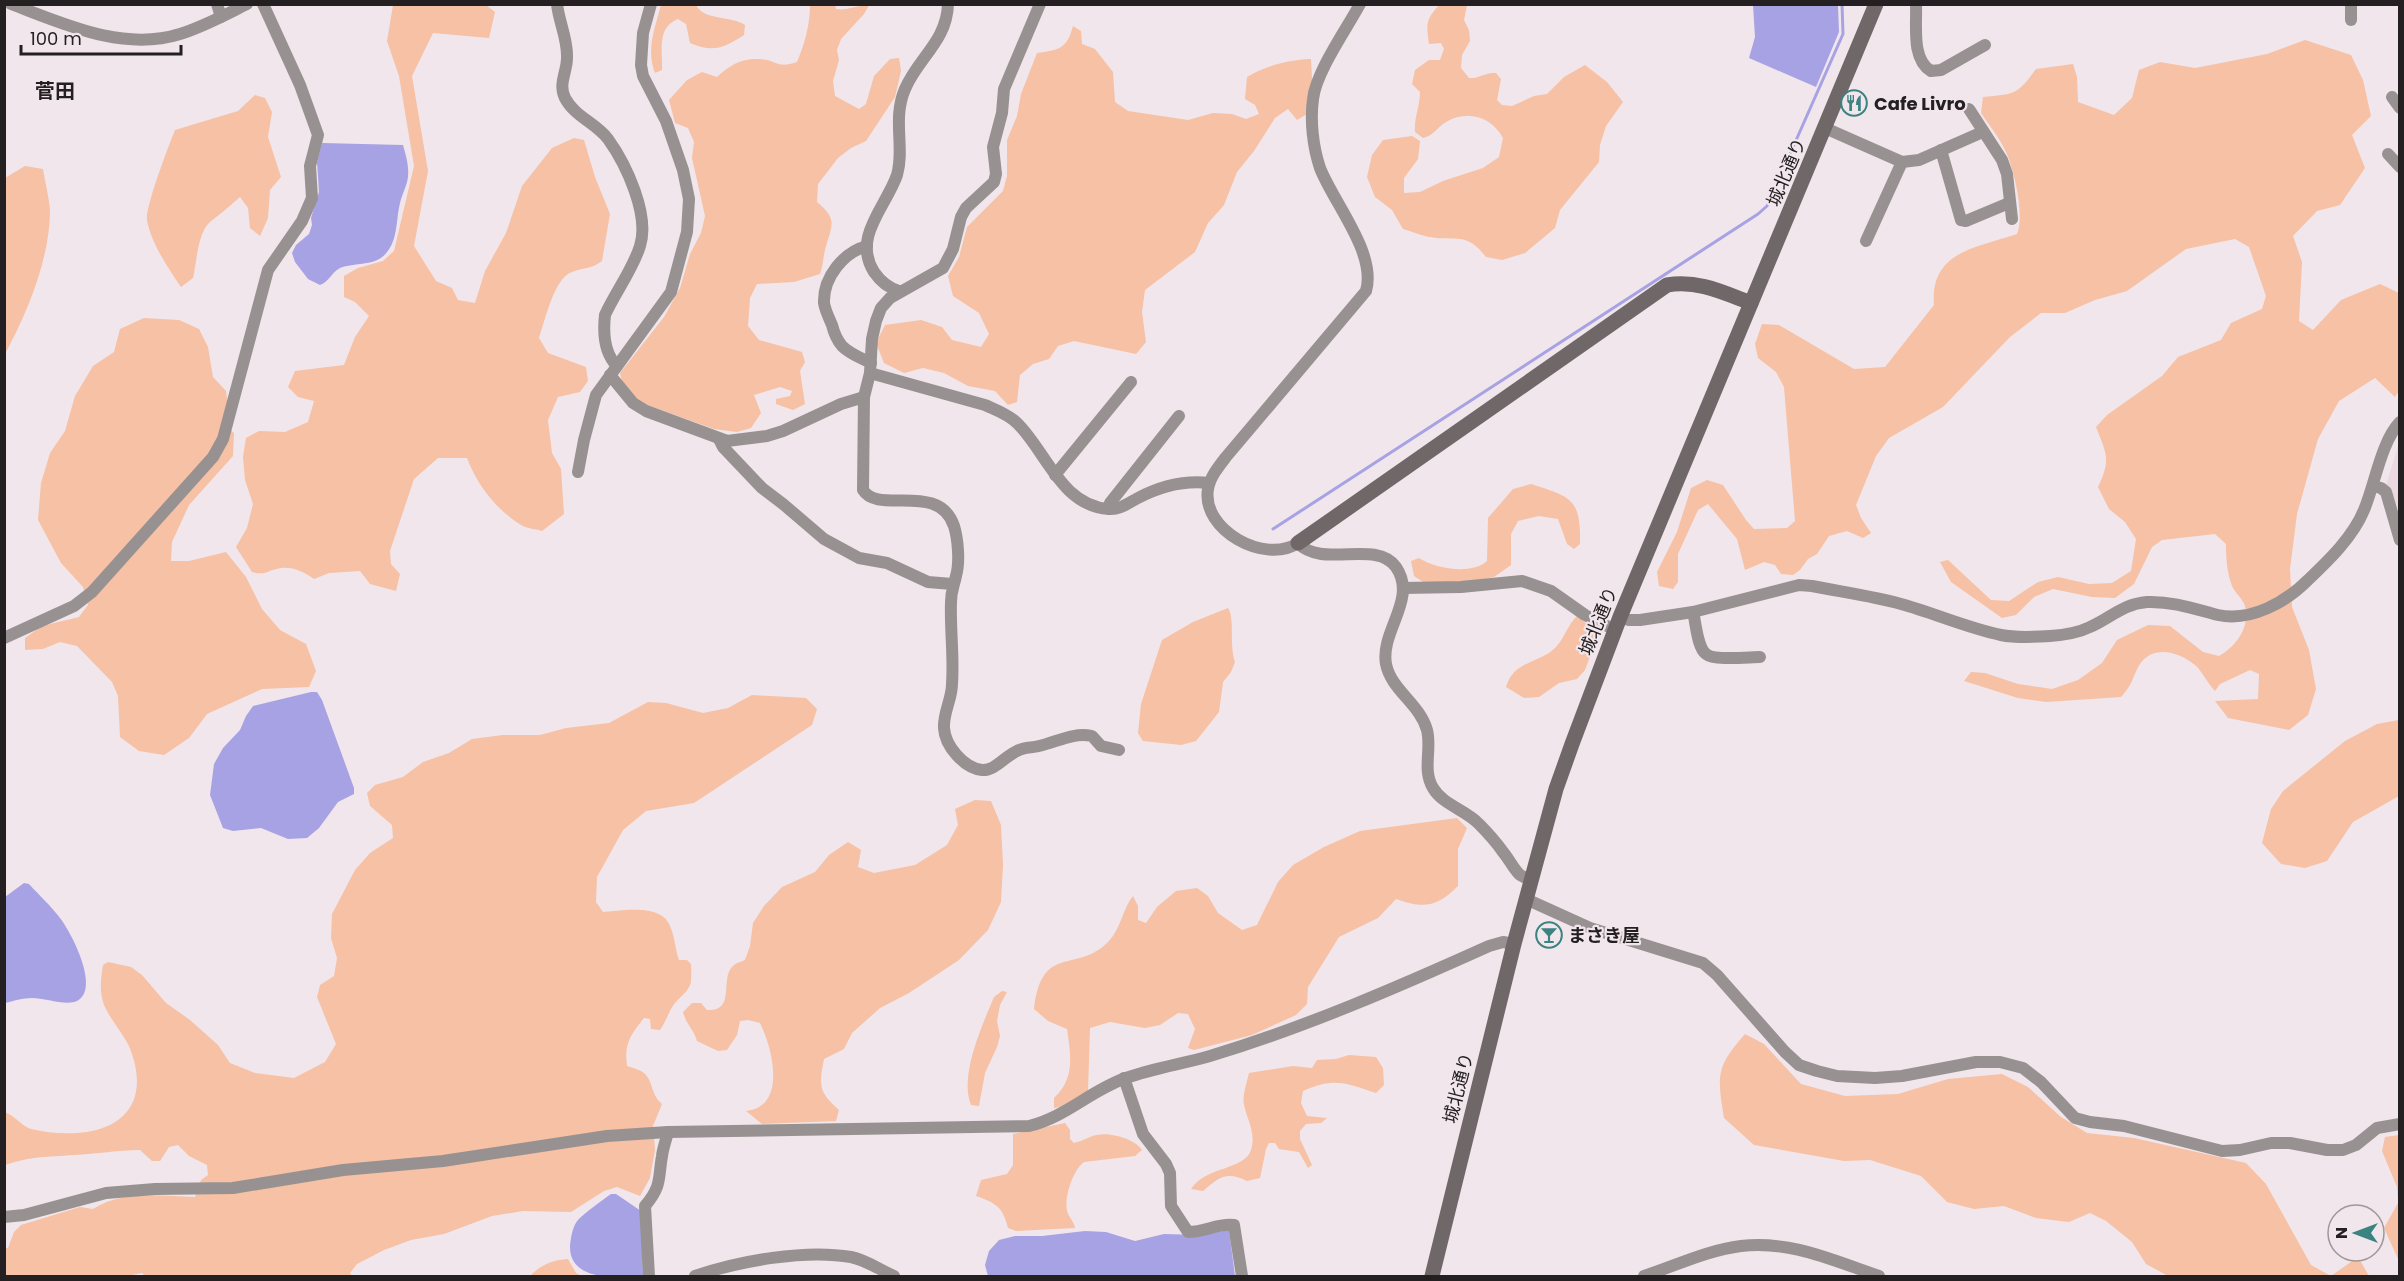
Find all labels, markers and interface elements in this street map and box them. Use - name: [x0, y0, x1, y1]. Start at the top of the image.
- scale bar: [21, 18, 182, 56]
- text: 100 m: [30, 26, 82, 51]
- district label: 菅田: [35, 77, 75, 105]
- restaurant icon: Cafe Livro: [1839, 88, 1869, 118]
- place label: Cafe Livro: [1874, 91, 1966, 116]
- street label: 城北通り: [1760, 134, 1812, 210]
- street label: 城北通り: [1573, 583, 1623, 659]
- bar icon: まさき屋: [1534, 920, 1564, 950]
- place label: まさき屋: [1568, 923, 1640, 948]
- street label: 城北通り: [1437, 1050, 1479, 1126]
- north arrow: [2326, 1203, 2386, 1263]
- text: N: [2330, 1227, 2353, 1239]

